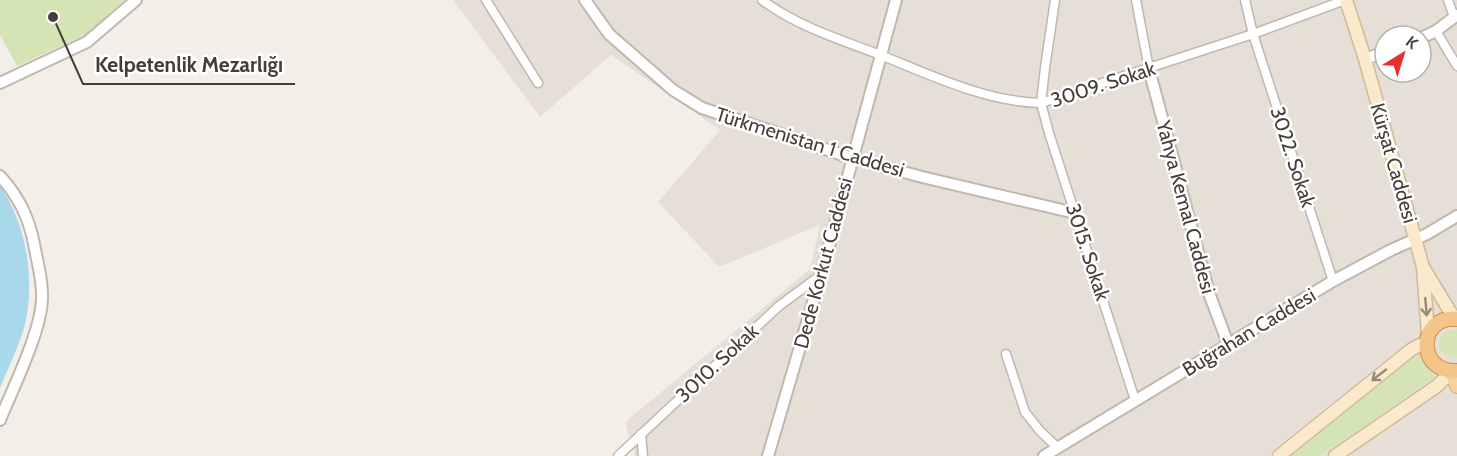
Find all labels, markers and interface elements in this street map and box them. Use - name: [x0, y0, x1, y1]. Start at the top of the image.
- north arrow: [1373, 24, 1433, 84]
- text: K: [1402, 32, 1422, 53]
- callout: Kelpetenlik Mezarlığı: [83, 45, 295, 84]
- text: Kelpetenlik Mezarlığı: [95, 52, 283, 77]
- street label: 3009. Sokak: [1048, 56, 1158, 112]
- street label: Kürşat Caddesi: [1365, 100, 1423, 226]
- street label: Türkmenistan 1 Caddesi: [713, 102, 907, 182]
- street label: 3022. Sokak: [1265, 104, 1321, 210]
- street label: Yahya Kemal Caddesi: [1151, 117, 1221, 296]
- street label: Dede Korkut Caddesi: [789, 175, 857, 351]
- street label: 3015. Sokak: [1061, 200, 1115, 304]
- street label: Buğrahan Caddesi: [1178, 283, 1320, 381]
- one-way arrow: [1421, 297, 1432, 317]
- street label: 3010. Sokak: [671, 319, 763, 407]
- one-way arrow: [1371, 369, 1387, 382]

